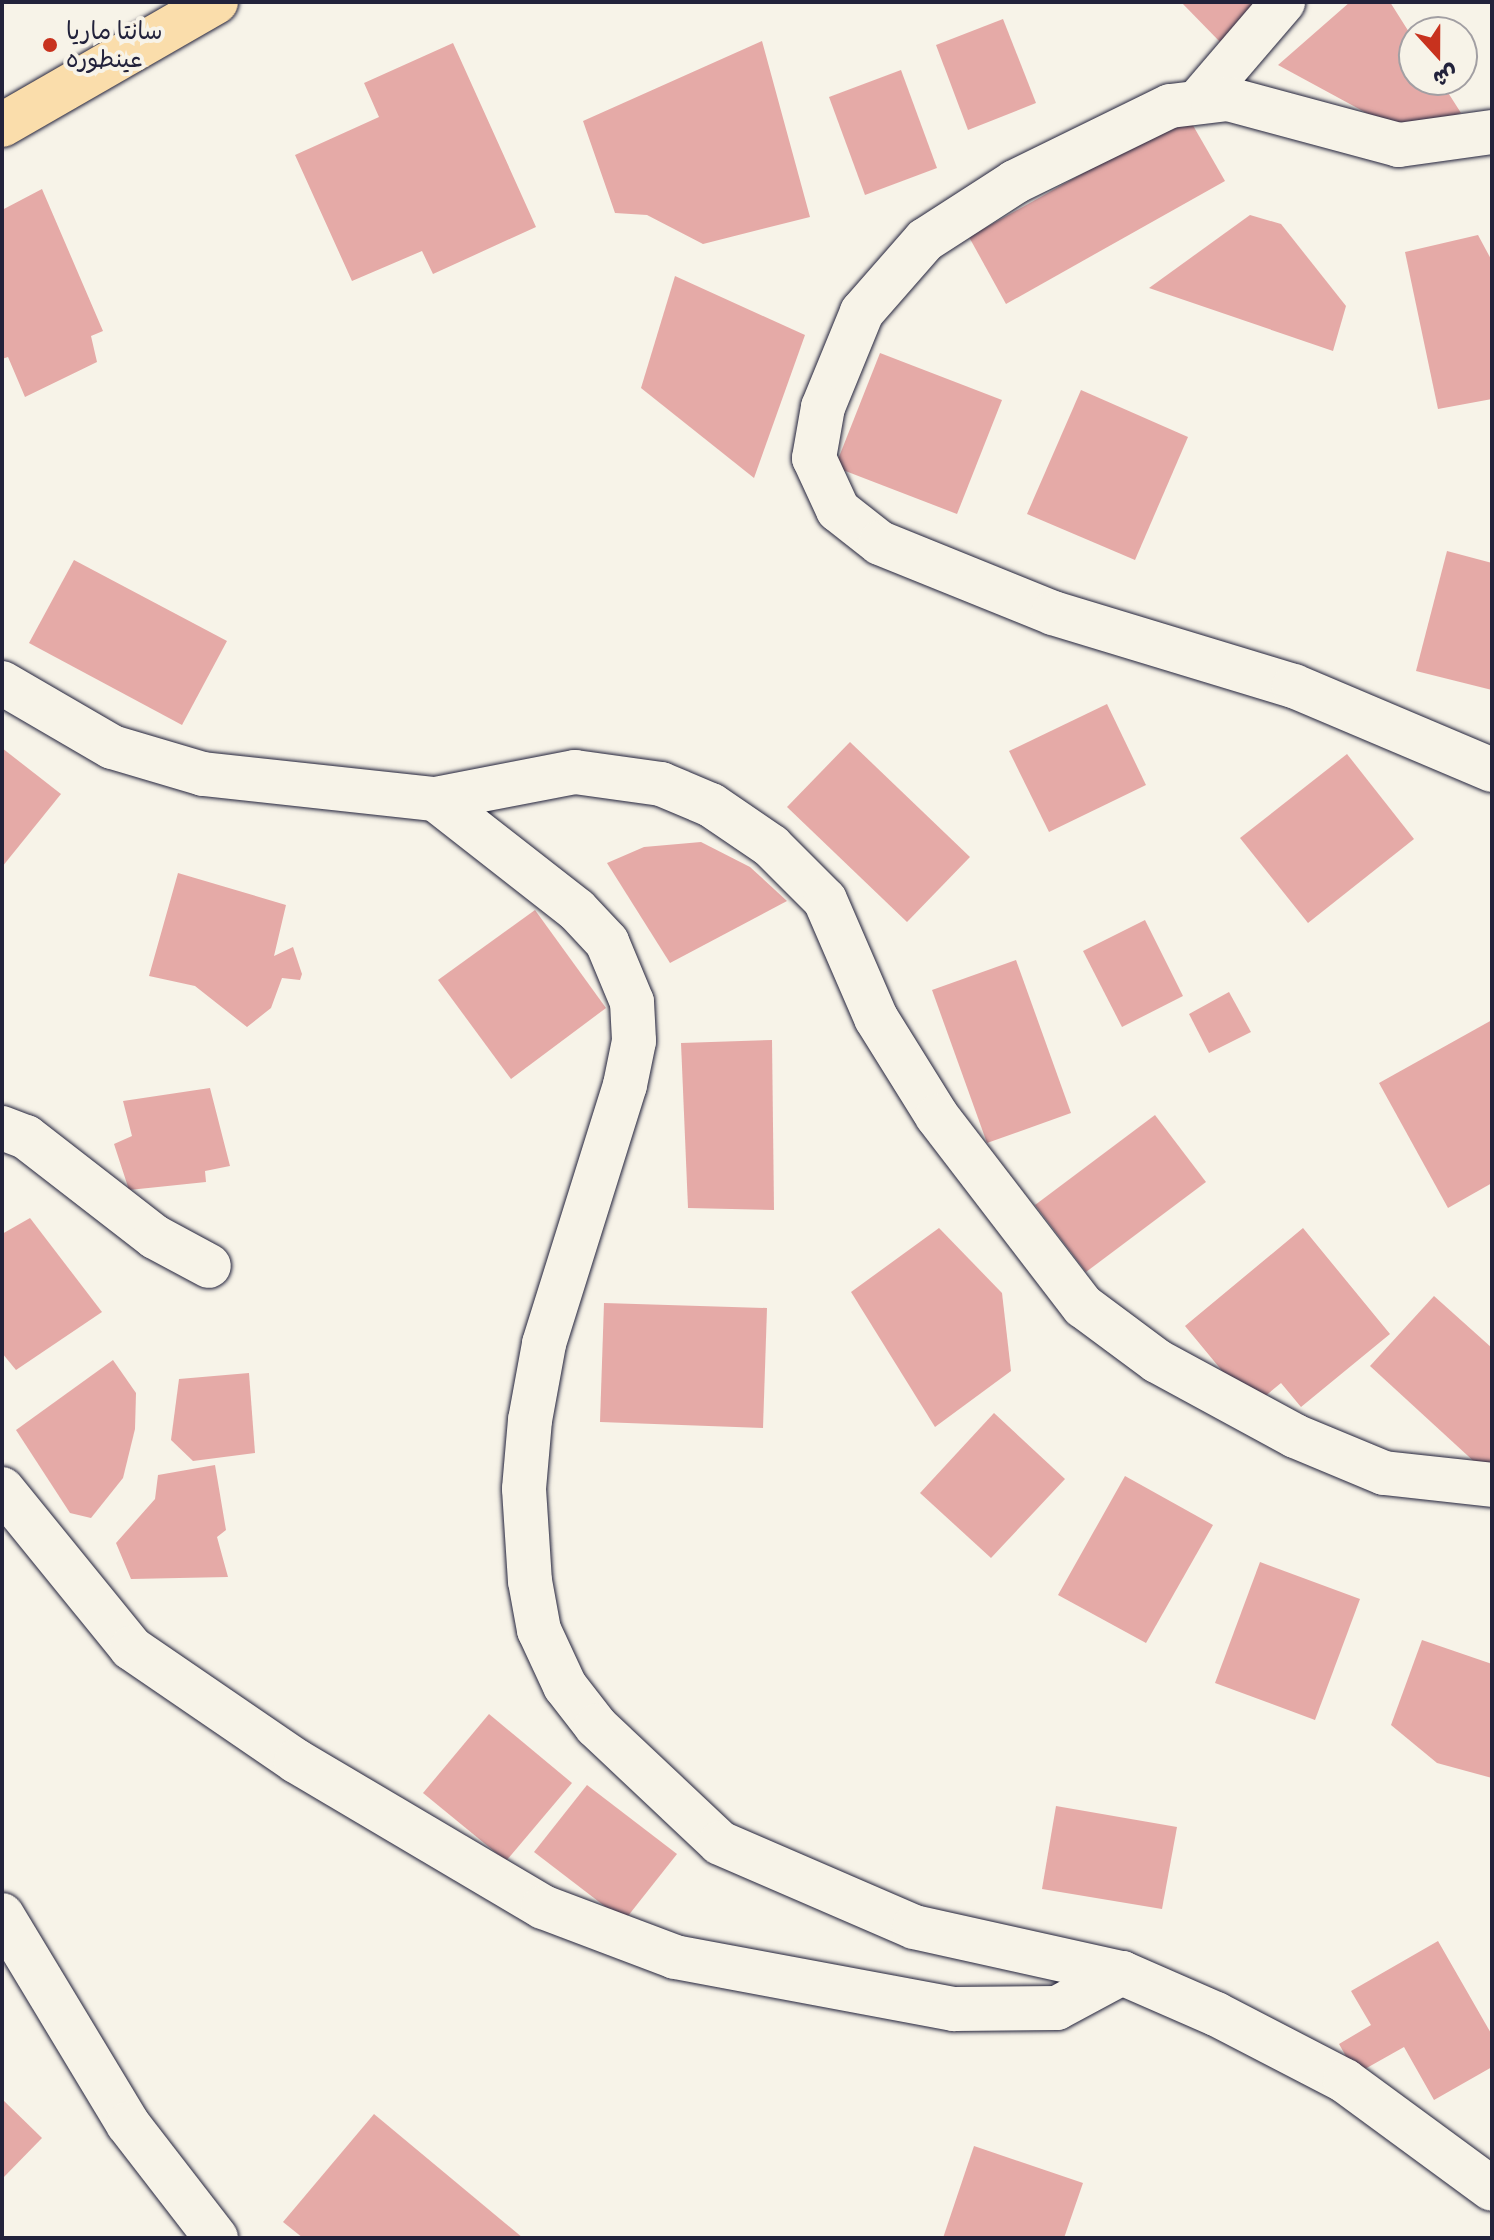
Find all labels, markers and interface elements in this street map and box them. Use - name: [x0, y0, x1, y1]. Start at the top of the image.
- north arrow: [1398, 16, 1478, 96]
- place label: سانتا ماريا عينطوره: [66, 17, 163, 73]
- marker: سانتا ماريا عينطوره: [41, 36, 59, 54]
- text: ش: [1429, 58, 1463, 95]

